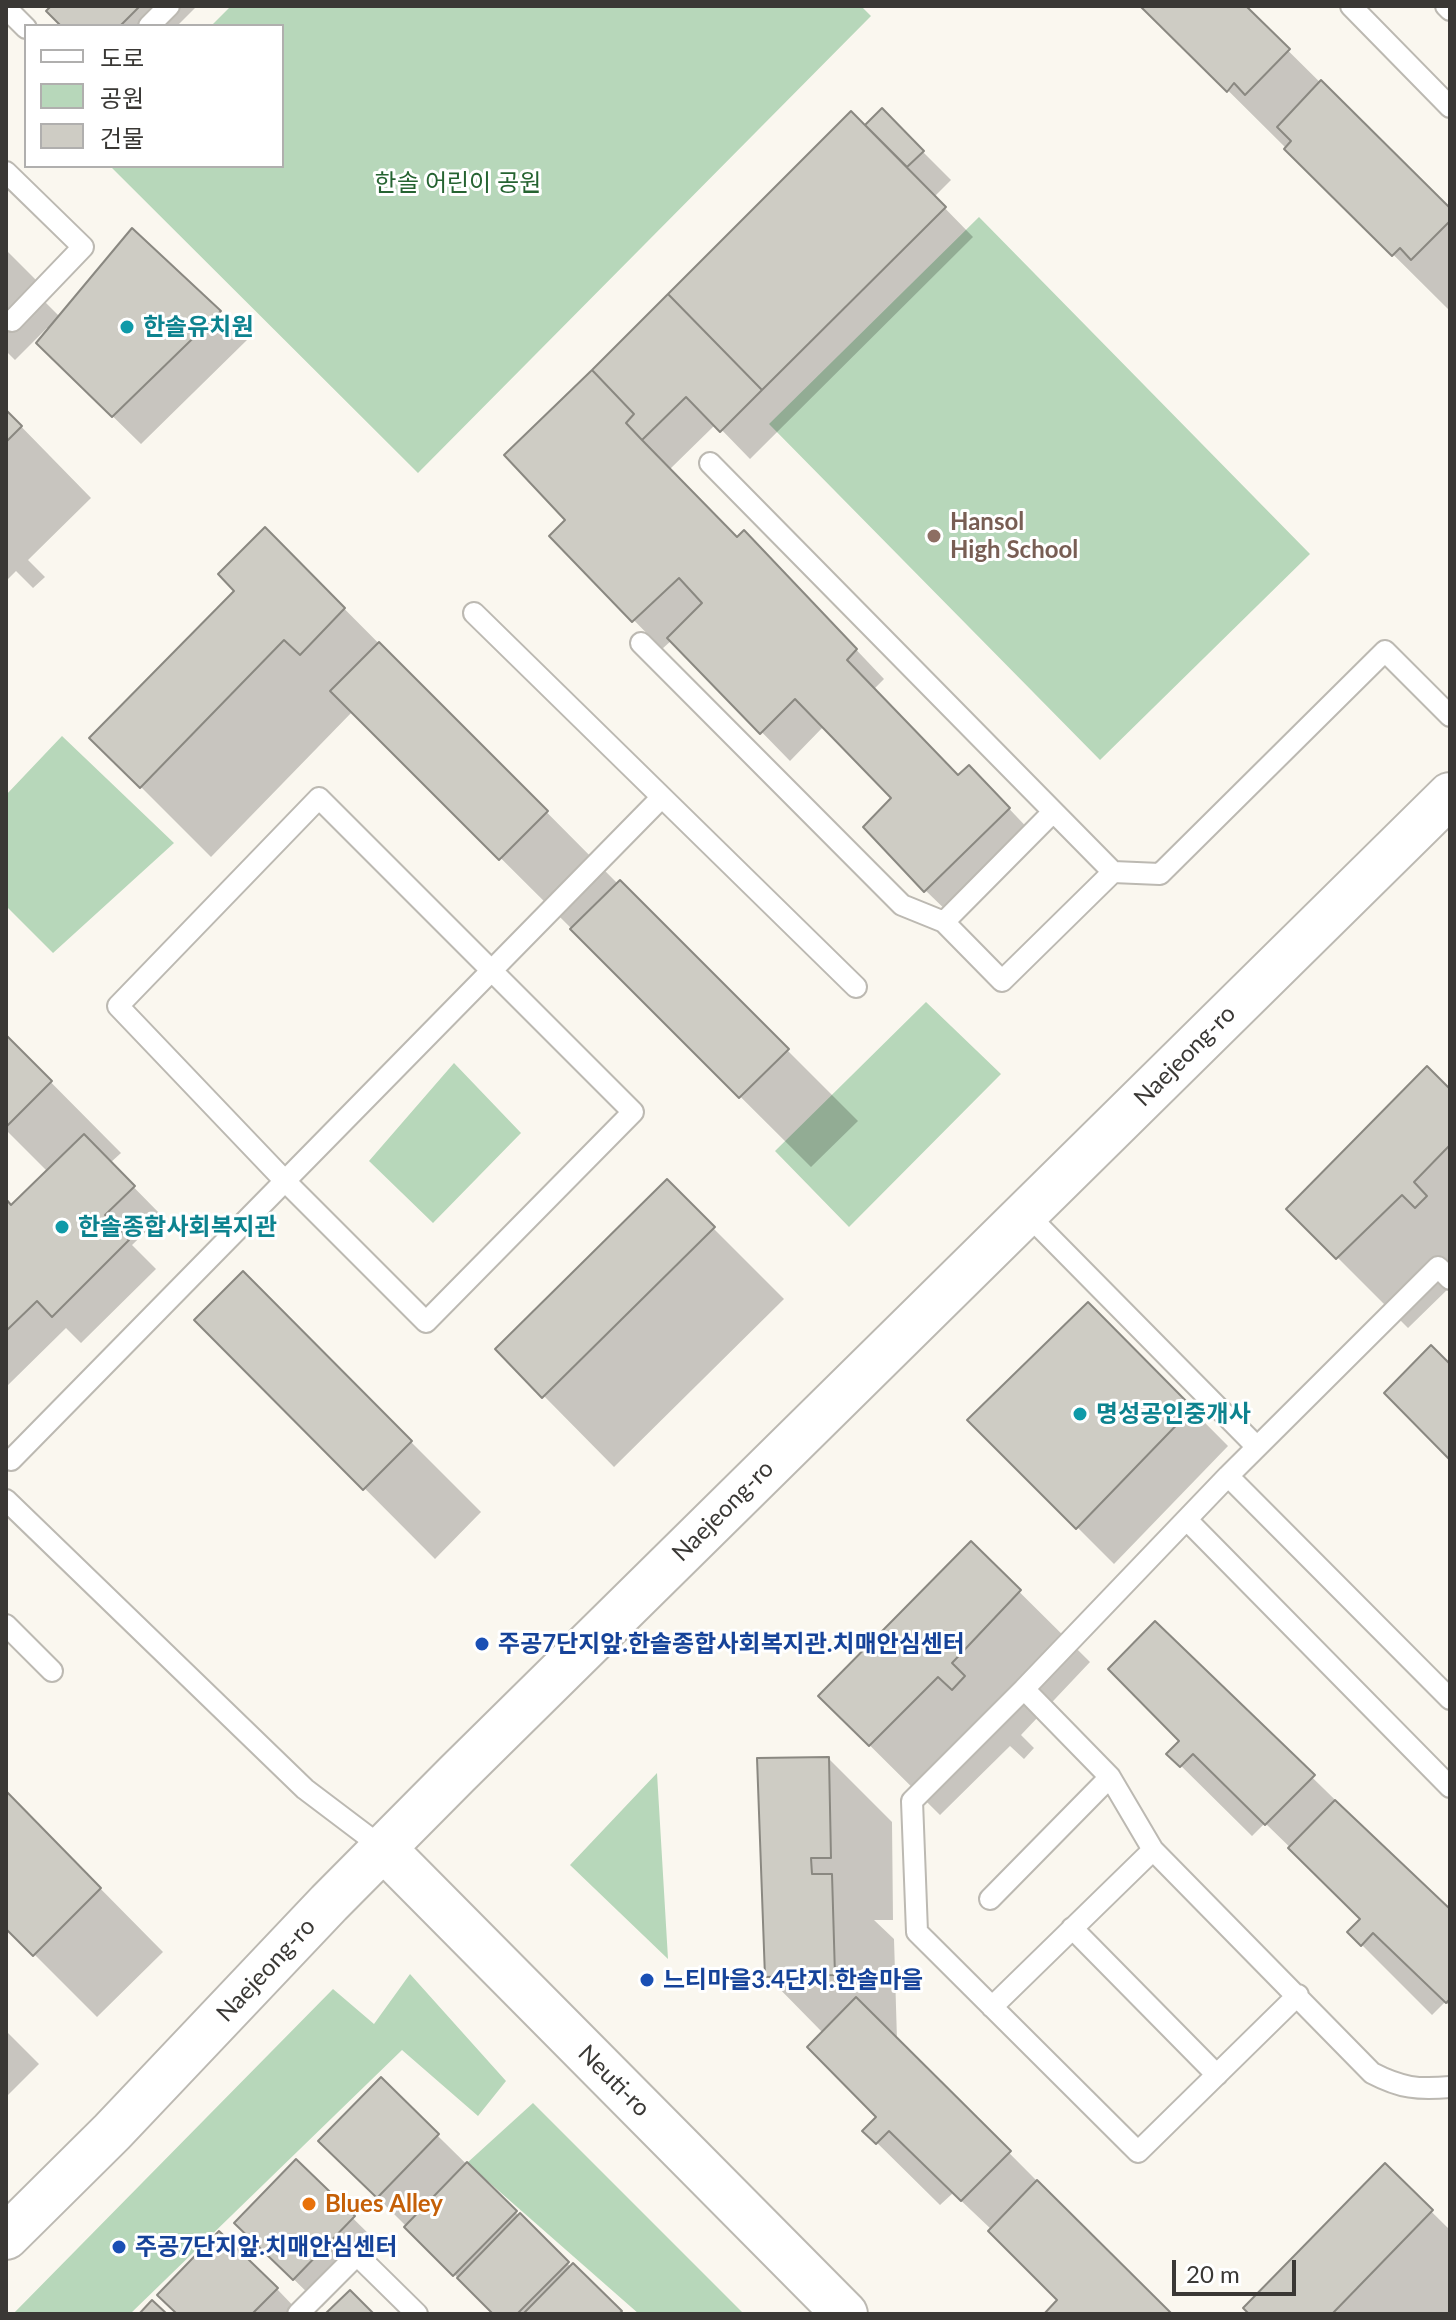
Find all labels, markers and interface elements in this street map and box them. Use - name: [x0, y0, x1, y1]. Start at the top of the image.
- legend: [24, 24, 284, 168]
- text: 도로: [100, 43, 144, 72]
- text: 공원: [100, 83, 144, 112]
- text: 건물: [100, 123, 144, 152]
- park label: 한솔 어린이 공원: [375, 169, 541, 197]
- place label: 한솔유치원: [143, 313, 253, 341]
- marker: 한솔유치원: [118, 318, 136, 336]
- place label: Hansol High School: [950, 508, 1078, 564]
- marker: Hansol High School: [925, 527, 943, 545]
- street label: Naejeong-ro: [1128, 999, 1242, 1113]
- place label: 한솔종합사회복지관: [78, 1213, 277, 1241]
- marker: 한솔종합사회복지관: [53, 1218, 71, 1236]
- place label: 명성공인중개사: [1096, 1400, 1251, 1428]
- marker: 명성공인중개사: [1071, 1405, 1089, 1423]
- street label: Naejeong-ro: [666, 1454, 780, 1568]
- place label: 주공7단지앞.한솔종합사회복지관.치매안심센터: [498, 1630, 965, 1658]
- marker: 주공7단지앞.한솔종합사회복지관.치매안심센터: [473, 1635, 491, 1653]
- street label: Naejeong-ro: [211, 1912, 321, 2028]
- place label: 느티마을3.4단지.한솔마을: [663, 1966, 923, 1994]
- marker: 느티마을3.4단지.한솔마을: [638, 1971, 656, 1989]
- street label: Neuti-ro: [572, 2039, 656, 2123]
- place label: Blues Alley: [325, 2190, 443, 2218]
- marker: Blues Alley: [300, 2195, 318, 2213]
- place label: 주공7단지앞.치매안심센터: [135, 2233, 397, 2261]
- marker: 주공7단지앞.치매안심센터: [110, 2238, 128, 2256]
- scale bar: [1176, 2244, 1300, 2294]
- text: 20 m: [1186, 2259, 1240, 2288]

